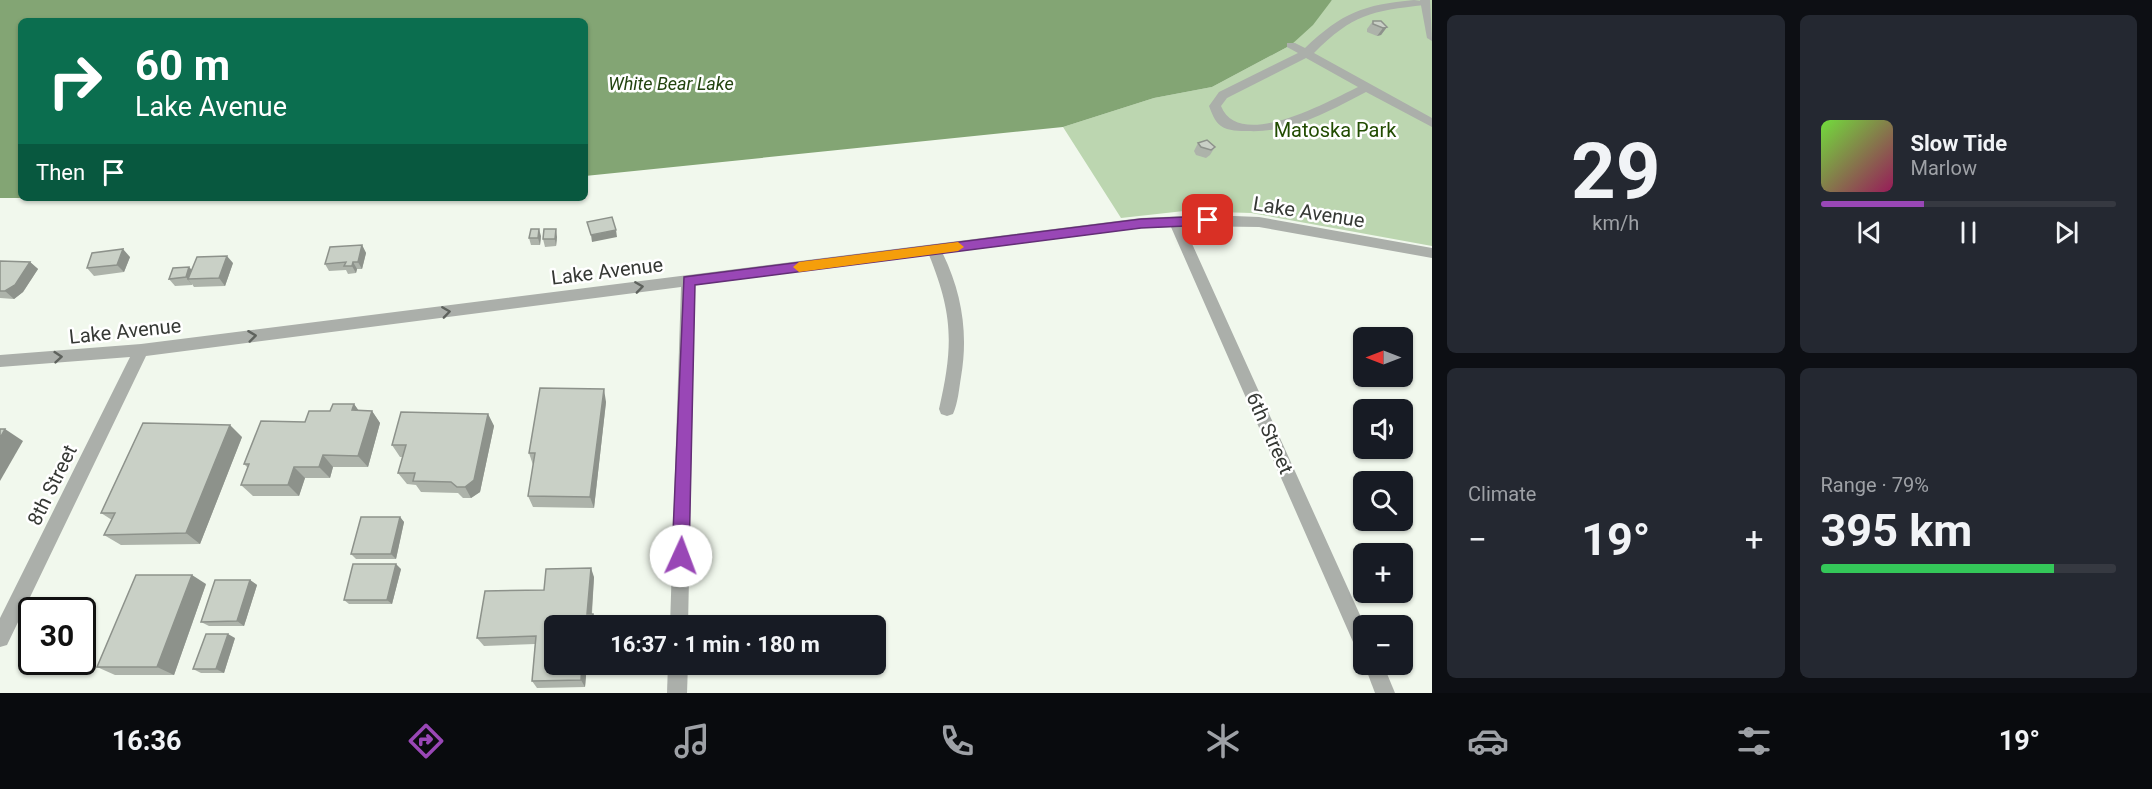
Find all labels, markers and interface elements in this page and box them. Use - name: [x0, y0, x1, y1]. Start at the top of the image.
- text: 60 m: [135, 41, 230, 90]
- icon: right: [36, 42, 114, 120]
- water label: White Bear Lake: [608, 73, 734, 94]
- text: Lake Avenue: [135, 91, 287, 123]
- park label: Matoska Park: [1274, 118, 1397, 142]
- text: 29: [1571, 126, 1661, 217]
- text: Slow Tide: [1911, 131, 2007, 156]
- icon: arrive: [97, 156, 130, 189]
- text: Marlow: [1911, 156, 1977, 180]
- text: Then: [36, 160, 85, 185]
- street label: Lake Avenue: [1252, 191, 1366, 233]
- pin: [1182, 194, 1233, 245]
- icon: arrive: [1191, 203, 1224, 236]
- text: km/h: [1592, 211, 1639, 235]
- icon: previous: [1853, 216, 1886, 249]
- icon: pause: [1952, 216, 1985, 249]
- icon: next: [2050, 216, 2083, 249]
- street label: Lake Avenue: [550, 252, 664, 290]
- one-way arrow: [634, 281, 644, 293]
- one-way arrow: [441, 307, 450, 319]
- street label: Lake Avenue: [68, 313, 182, 349]
- north arrow: [1353, 327, 1413, 387]
- map controls: [1353, 327, 1413, 675]
- one-way arrow: [248, 331, 257, 343]
- one-way arrow: [54, 351, 63, 364]
- street label: 6th Street: [1241, 389, 1299, 477]
- button: sound: [1353, 399, 1413, 459]
- street label: 8th Street: [22, 441, 82, 529]
- button: search: [1353, 471, 1413, 531]
- text: Range · 79%: [1821, 473, 1929, 497]
- text: Climate: [1468, 482, 1536, 506]
- text: 395 km: [1821, 504, 1972, 557]
- text: 19°: [1581, 513, 1650, 566]
- text: −: [1468, 520, 1487, 559]
- text: +: [1745, 520, 1764, 559]
- position arrow: [649, 524, 713, 588]
- button: +: [1353, 543, 1413, 603]
- speed limit sign: 30: [18, 597, 96, 675]
- button: −: [1353, 615, 1413, 675]
- text: 16:37 · 1 min · 180 m: [610, 632, 820, 657]
- icon: directions: [405, 720, 447, 762]
- icon: music: [671, 720, 713, 762]
- icon: phone: [936, 720, 978, 762]
- icon: climate: [1202, 720, 1244, 762]
- icon: car: [1467, 720, 1509, 762]
- icon: filters: [1733, 720, 1775, 762]
- text: 16:36: [112, 725, 181, 757]
- text: 19°: [1999, 725, 2040, 757]

